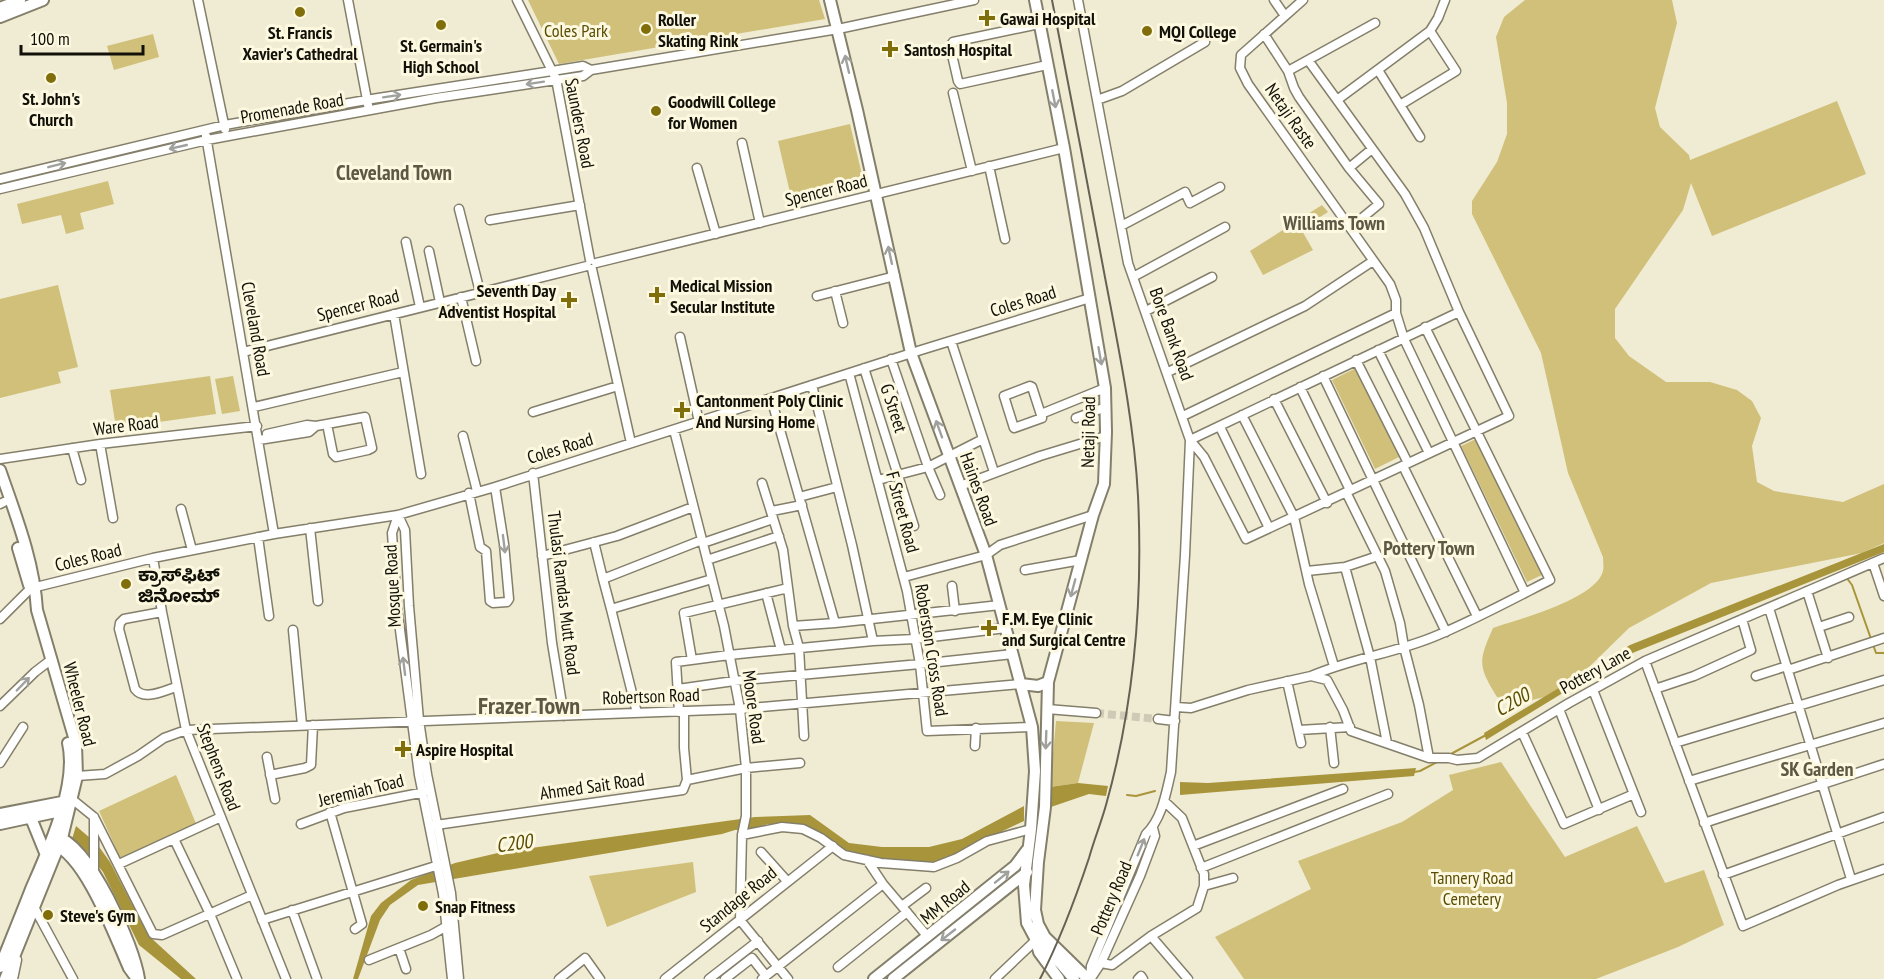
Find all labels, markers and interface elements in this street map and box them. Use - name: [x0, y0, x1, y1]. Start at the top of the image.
- marker: St. Francis Xavier's Cathedral: [293, 5, 307, 19]
- place label: Gawai Hospital: [1000, 7, 1096, 30]
- place label: Roller Skating Rink: [658, 8, 739, 52]
- marker: Gawai Hospital: [978, 9, 996, 27]
- scale bar: [21, 18, 142, 56]
- marker: St. Germain's High School: [434, 18, 448, 32]
- park label: Coles Park: [544, 19, 608, 42]
- place label: MQI College: [1159, 20, 1237, 43]
- place label: St. Francis Xavier's Cathedral: [242, 21, 358, 65]
- marker: Roller Skating Rink: [639, 22, 653, 36]
- marker: MQI College: [1140, 24, 1154, 38]
- text: 100 m: [30, 27, 70, 50]
- place label: St. Germain's High School: [400, 34, 482, 78]
- place label: Santosh Hospital: [904, 38, 1012, 61]
- marker: Santosh Hospital: [881, 40, 899, 58]
- one-way arrow: [840, 55, 852, 74]
- marker: St. John's Church: [44, 71, 58, 85]
- street label: Saunders Road: [560, 76, 600, 170]
- one-way arrow: [526, 77, 545, 88]
- street label: Netaji Raste: [1260, 79, 1322, 153]
- place label: St. John's Church: [22, 87, 80, 131]
- street label: Promenade Road: [239, 88, 345, 128]
- one-way arrow: [1049, 88, 1060, 108]
- one-way arrow: [381, 90, 401, 101]
- place label: Goodwill College for Women: [668, 90, 776, 134]
- marker: Goodwill College for Women: [649, 104, 663, 118]
- one-way arrow: [169, 141, 188, 153]
- one-way arrow: [47, 159, 66, 171]
- district label: Cleveland Town: [336, 159, 452, 186]
- street label: Spencer Road: [783, 169, 869, 211]
- district label: Williams Town: [1282, 210, 1385, 236]
- one-way arrow: [884, 245, 895, 265]
- place label: Medical Mission Secular Institute: [670, 274, 775, 318]
- place label: Seventh Day Adventist Hospital: [438, 279, 557, 323]
- street label: Cleveland Road: [236, 280, 276, 378]
- street label: Coles Road: [987, 280, 1059, 322]
- street label: Spencer Road: [315, 284, 401, 326]
- street label: Bore Bank Road: [1145, 284, 1199, 384]
- marker: Medical Mission Secular Institute: [648, 286, 666, 304]
- marker: Seventh Day Adventist Hospital: [560, 291, 578, 309]
- one-way arrow: [1094, 346, 1105, 365]
- street label: G Street: [875, 381, 913, 435]
- place label: Cantonment Poly Clinic And Nursing Home: [695, 389, 844, 433]
- street label: Netaji Road: [1076, 396, 1100, 468]
- marker: Cantonment Poly Clinic And Nursing Home: [673, 401, 691, 419]
- street label: Ware Road: [92, 410, 160, 440]
- one-way arrow: [933, 420, 944, 439]
- street label: Coles Road: [524, 427, 596, 469]
- street label: Haines Road: [955, 449, 1003, 529]
- street label: F Street Road: [881, 469, 925, 555]
- street label: Thulasi Ramdas Mutt Road: [543, 510, 585, 676]
- one-way arrow: [499, 534, 510, 554]
- district label: Pottery Town: [1383, 535, 1475, 561]
- street label: Coles Road: [52, 538, 124, 576]
- street label: Mosque Road: [378, 544, 406, 628]
- place label: ಕ್ರಾಸ್‌ಫಿಟ್ ಜಿನೋಮ್: [138, 563, 221, 607]
- marker: ಕ್ರಾಸ್‌ಫಿಟ್ ಜಿನೋಮ್: [119, 577, 133, 591]
- one-way arrow: [1067, 578, 1078, 597]
- street label: Roberston Cross Road: [910, 582, 954, 718]
- place label: F.M. Eye Clinic and Surgical Centre: [1002, 607, 1126, 651]
- marker: F.M. Eye Clinic and Surgical Centre: [980, 619, 998, 637]
- street label: Pottery Lane: [1556, 641, 1634, 699]
- one-way arrow: [399, 657, 410, 677]
- street label: Wheeler Road: [58, 660, 102, 748]
- street label: Moore Road: [737, 669, 771, 745]
- one-way arrow: [16, 677, 30, 692]
- water label: C200: [1490, 681, 1536, 722]
- street label: Robertson Road: [602, 683, 700, 709]
- district label: Frazer Town: [478, 690, 580, 721]
- street label: Stephens Road: [192, 720, 246, 814]
- one-way arrow: [1040, 730, 1052, 750]
- place label: Aspire Hospital: [415, 738, 514, 761]
- marker: Aspire Hospital: [394, 740, 412, 758]
- district label: SK Garden: [1780, 756, 1854, 782]
- street label: Ahmed Sait Road: [538, 767, 646, 805]
- street label: Jeremiah Toad: [315, 768, 406, 812]
- water label: C200: [494, 827, 536, 858]
- one-way arrow: [1137, 838, 1148, 857]
- street label: Pottery Road: [1085, 857, 1137, 939]
- street label: Standage Road: [695, 861, 781, 937]
- park label: Tannery Road Cemetery: [1431, 866, 1513, 910]
- one-way arrow: [994, 870, 1009, 884]
- street label: MM Road: [915, 875, 975, 929]
- place label: Snap Fitness: [435, 895, 515, 918]
- marker: Snap Fitness: [416, 899, 430, 913]
- place label: Steve's Gym: [60, 904, 135, 927]
- marker: Steve's Gym: [41, 908, 55, 922]
- one-way arrow: [940, 929, 956, 942]

